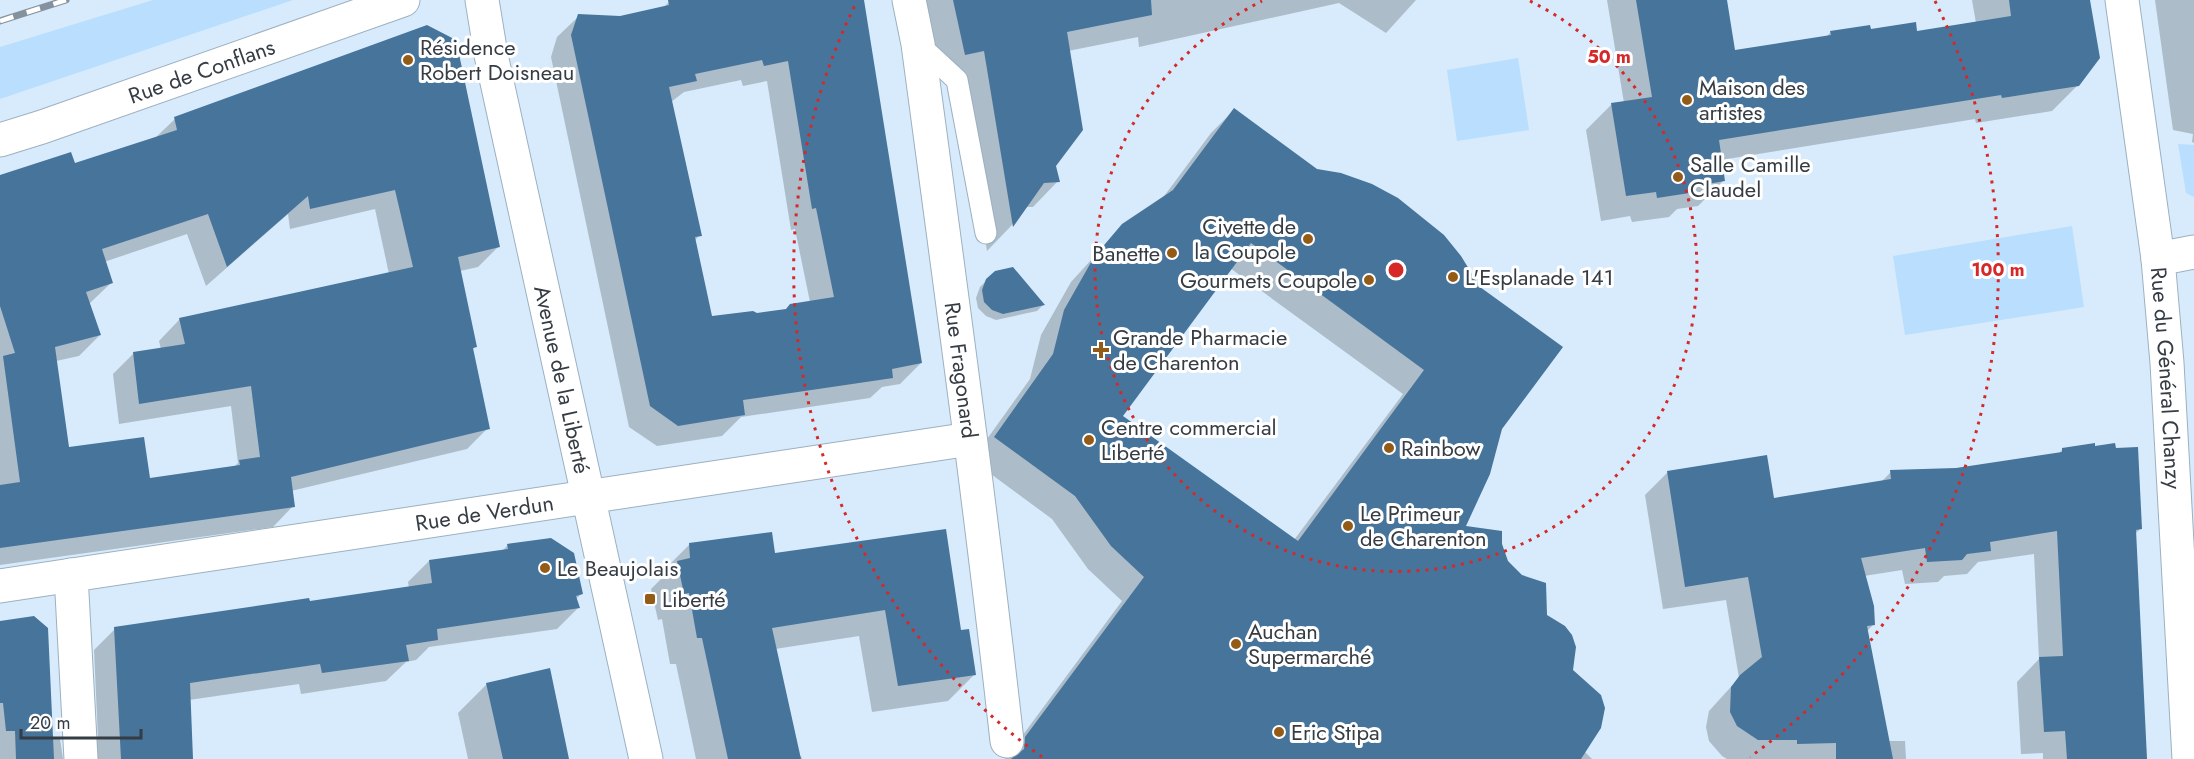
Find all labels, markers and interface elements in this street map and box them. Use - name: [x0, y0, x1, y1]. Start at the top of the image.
- street label: Rue de Conflans: [124, 30, 279, 111]
- place label: Résidence Robert Doisneau: [420, 31, 574, 88]
- text: 50 m: [1587, 44, 1631, 70]
- marker: Résidence Robert Doisneau: [401, 53, 415, 67]
- place label: Maison des artistes: [1699, 71, 1805, 128]
- marker: Maison des artistes: [1680, 93, 1694, 107]
- place label: Salle Camille Claudel: [1690, 148, 1811, 205]
- marker: Salle Camille Claudel: [1671, 170, 1685, 184]
- place label: Civette de la Coupole: [1194, 210, 1296, 267]
- marker: Civette de la Coupole: [1301, 232, 1315, 246]
- place label: Banette: [1092, 237, 1160, 269]
- marker: Banette: [1165, 246, 1179, 260]
- text: 100 m: [1971, 257, 2025, 283]
- centre of rings: [1386, 260, 1406, 280]
- place label: L'Esplanade 141: [1465, 261, 1614, 293]
- place label: Gourmets Coupole: [1180, 264, 1357, 296]
- street label: Rue du Général Chanzy: [2143, 266, 2190, 490]
- marker: L'Esplanade 141: [1446, 270, 1460, 284]
- marker: Gourmets Coupole: [1362, 273, 1376, 287]
- street label: Avenue de la Liberté: [526, 282, 599, 477]
- street label: Rue Fragonard: [937, 300, 986, 440]
- place label: Grande Pharmacie de Charenton: [1113, 321, 1287, 378]
- marker: Grande Pharmacie de Charenton: [1094, 343, 1108, 357]
- place label: Centre commercial Liberté: [1101, 411, 1277, 468]
- place label: Rainbow: [1401, 432, 1480, 464]
- marker: Centre commercial Liberté: [1082, 433, 1096, 447]
- marker: Rainbow: [1382, 441, 1396, 455]
- street label: Rue de Verdun: [413, 486, 556, 539]
- place label: Le Primeur de Charenton: [1360, 497, 1487, 554]
- marker: Le Primeur de Charenton: [1341, 519, 1355, 533]
- place label: Le Beaujolais: [557, 552, 678, 584]
- marker: Le Beaujolais: [538, 561, 552, 575]
- place label: Liberté: [662, 583, 726, 615]
- marker: Liberté: [643, 592, 657, 606]
- place label: Auchan Supermarché: [1248, 615, 1371, 672]
- marker: Auchan Supermarché: [1229, 637, 1243, 651]
- scale bar: [21, 702, 141, 740]
- text: 20 m: [30, 710, 70, 736]
- place label: Eric Stipa: [1291, 716, 1380, 748]
- marker: Eric Stipa: [1272, 725, 1286, 739]

